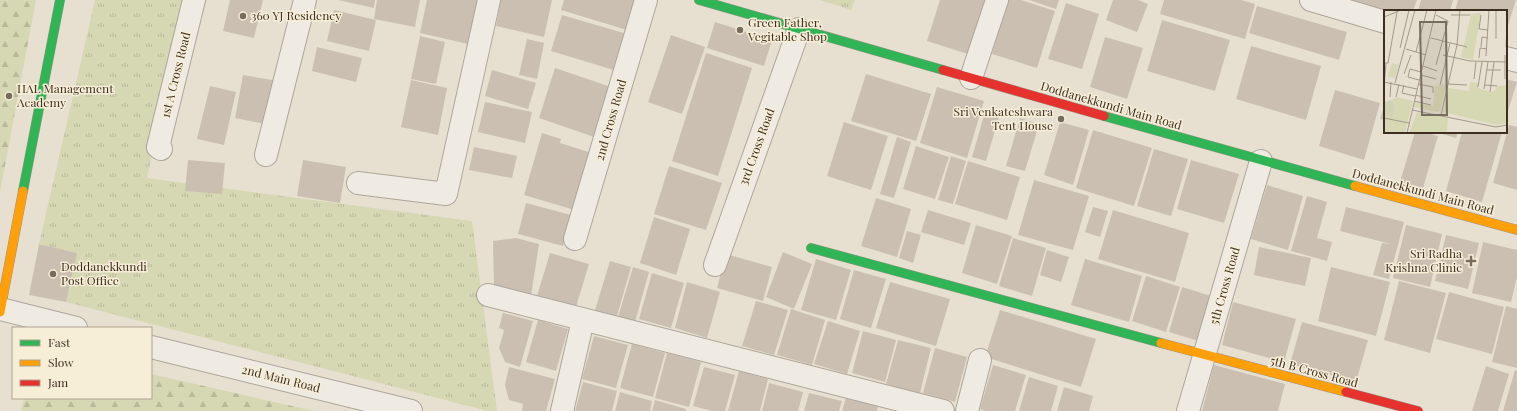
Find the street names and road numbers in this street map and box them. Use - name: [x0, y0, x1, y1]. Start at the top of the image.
- street label: 1st A Cross Road: [157, 30, 193, 119]
- street label: 2nd Cross Road: [591, 77, 629, 162]
- street label: Doddanekkundi Main Road: [1039, 77, 1184, 133]
- street label: 3rd Cross Road: [735, 106, 778, 188]
- street label: Doddanekkundi Main Road: [1351, 164, 1496, 218]
- street label: 5th Cross Road: [1205, 245, 1243, 326]
- street label: 5th B Cross Road: [1268, 352, 1360, 391]
- street label: 2nd Main Road: [240, 361, 322, 395]

